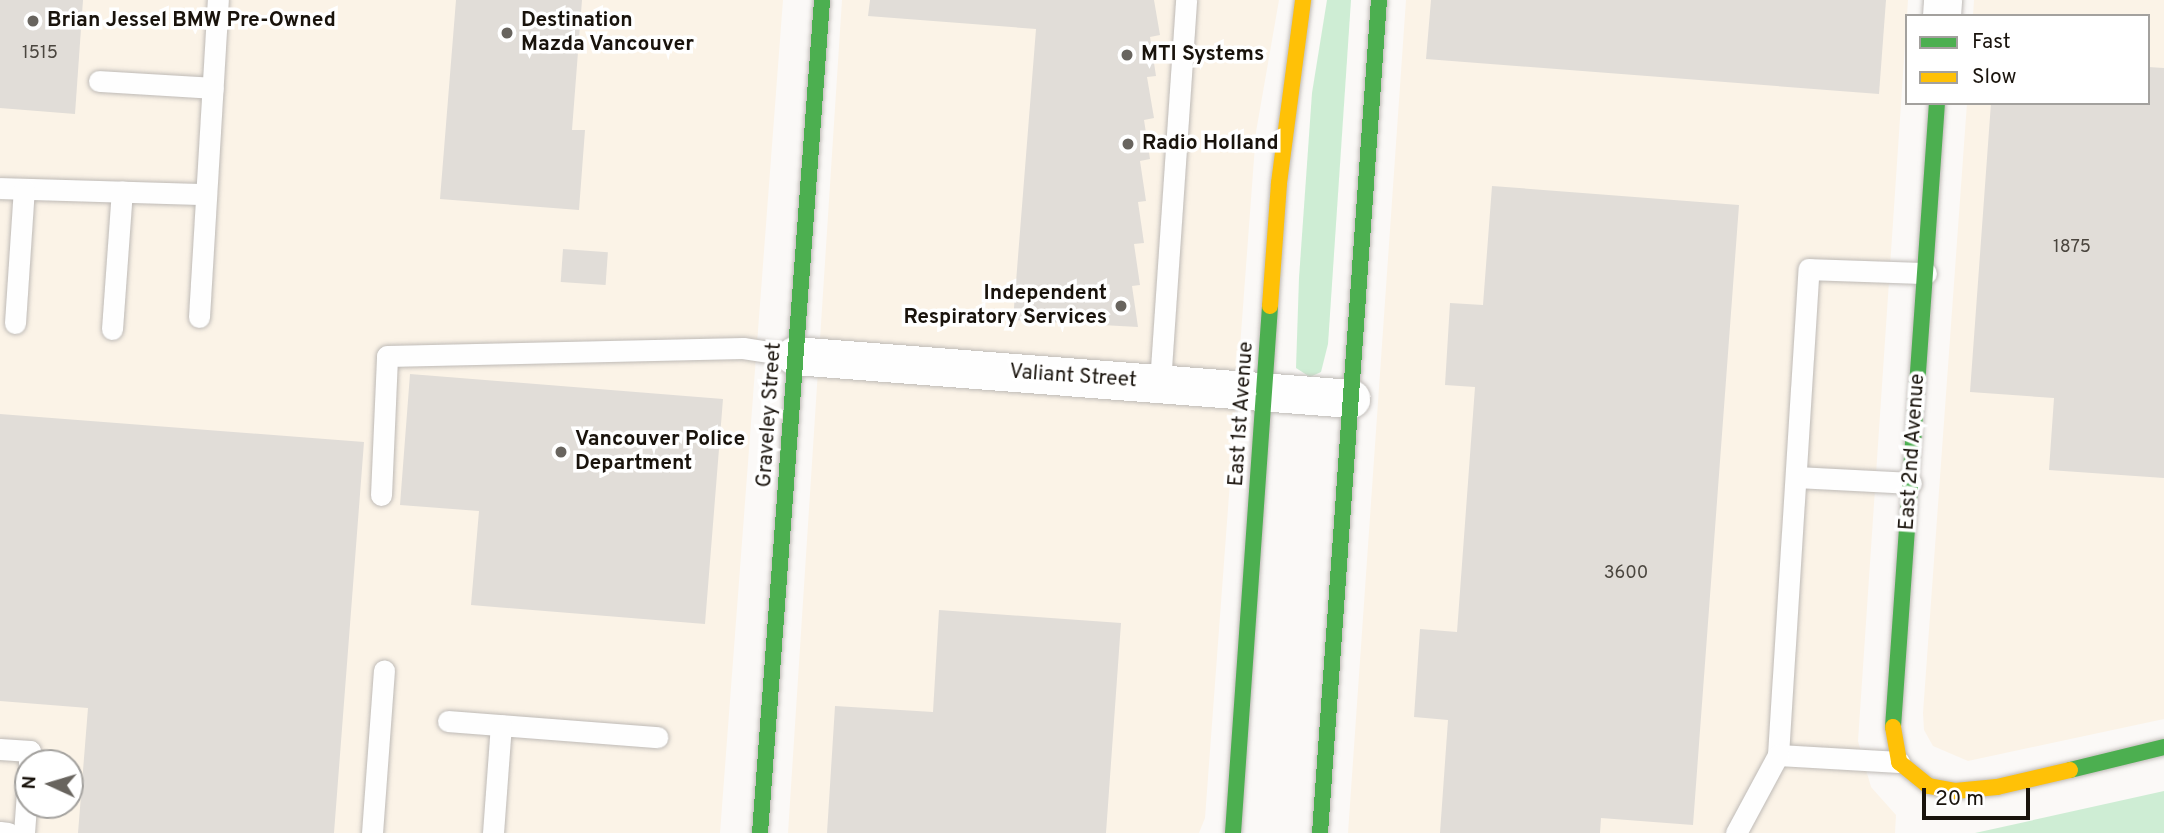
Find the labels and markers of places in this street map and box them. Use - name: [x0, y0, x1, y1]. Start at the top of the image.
- place label: Brian Jessel BMW Pre-Owned: [47, 8, 336, 34]
- place label: Destination Mazda Vancouver: [521, 8, 695, 58]
- marker: Brian Jessel BMW Pre-Owned: [25, 13, 41, 29]
- marker: Destination Mazda Vancouver: [499, 25, 515, 41]
- place label: MTI Systems: [1141, 42, 1264, 68]
- marker: MTI Systems: [1119, 47, 1135, 63]
- place label: Radio Holland: [1142, 131, 1279, 157]
- marker: Radio Holland: [1120, 136, 1136, 152]
- place label: Independent Respiratory Services: [903, 281, 1107, 331]
- marker: Independent Respiratory Services: [1113, 298, 1129, 314]
- place label: Vancouver Police Department: [575, 427, 745, 477]
- marker: Vancouver Police Department: [553, 444, 569, 460]

